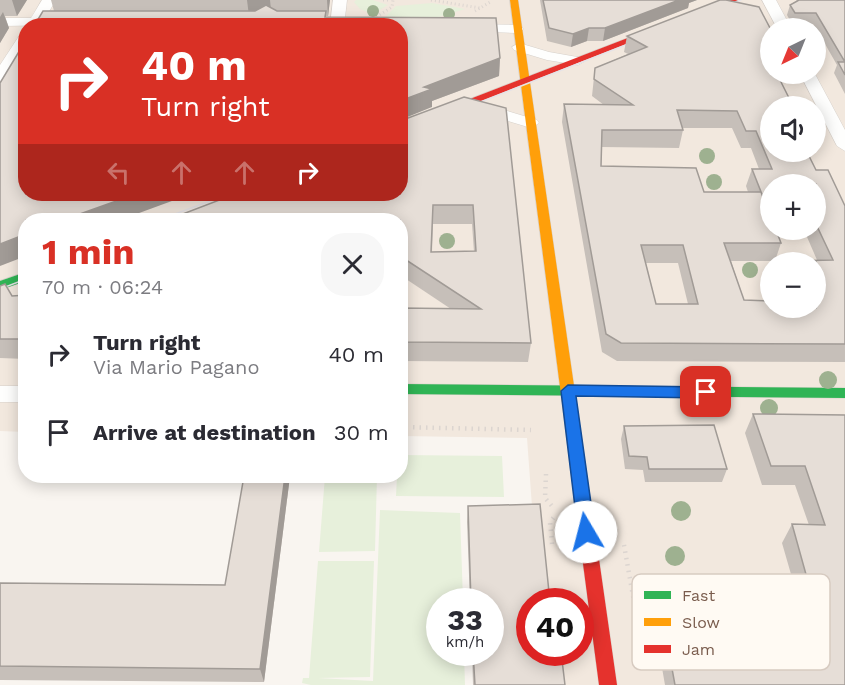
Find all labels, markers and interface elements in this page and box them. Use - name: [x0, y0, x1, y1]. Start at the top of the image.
- north arrow: [760, 18, 826, 84]
- map controls: [760, 18, 826, 318]
- text: 40 m: [141, 41, 247, 90]
- icon: right: [42, 42, 120, 120]
- text: Turn right: [141, 91, 270, 123]
- button: sound: [760, 96, 826, 162]
- icon: left: [102, 156, 135, 189]
- icon: ahead: [165, 156, 198, 189]
- icon: ahead: [228, 156, 261, 189]
- icon: right: [291, 156, 324, 189]
- button: +: [760, 174, 826, 240]
- text: 1 min: [42, 231, 134, 273]
- button: close: [321, 233, 384, 296]
- button: −: [760, 252, 826, 318]
- text: 70 m · 06:24: [42, 275, 163, 299]
- text: Turn right: [93, 330, 200, 355]
- icon: right: [42, 338, 75, 371]
- text: 40 m: [328, 342, 384, 367]
- text: Via Mario Pagano: [93, 355, 259, 379]
- pin: [680, 366, 731, 417]
- icon: arrive: [689, 375, 722, 408]
- icon: arrive: [42, 416, 75, 449]
- text: Arrive at destination: [93, 420, 316, 445]
- text: 30 m: [334, 420, 389, 445]
- position arrow: [554, 500, 618, 564]
- legend: [632, 574, 830, 670]
- text: Fast: [682, 586, 715, 605]
- speed limit sign: 40: [516, 588, 594, 666]
- text: 33: [447, 602, 483, 637]
- text: Slow: [682, 613, 720, 632]
- text: km/h: [446, 633, 484, 651]
- text: Jam: [682, 640, 715, 659]

